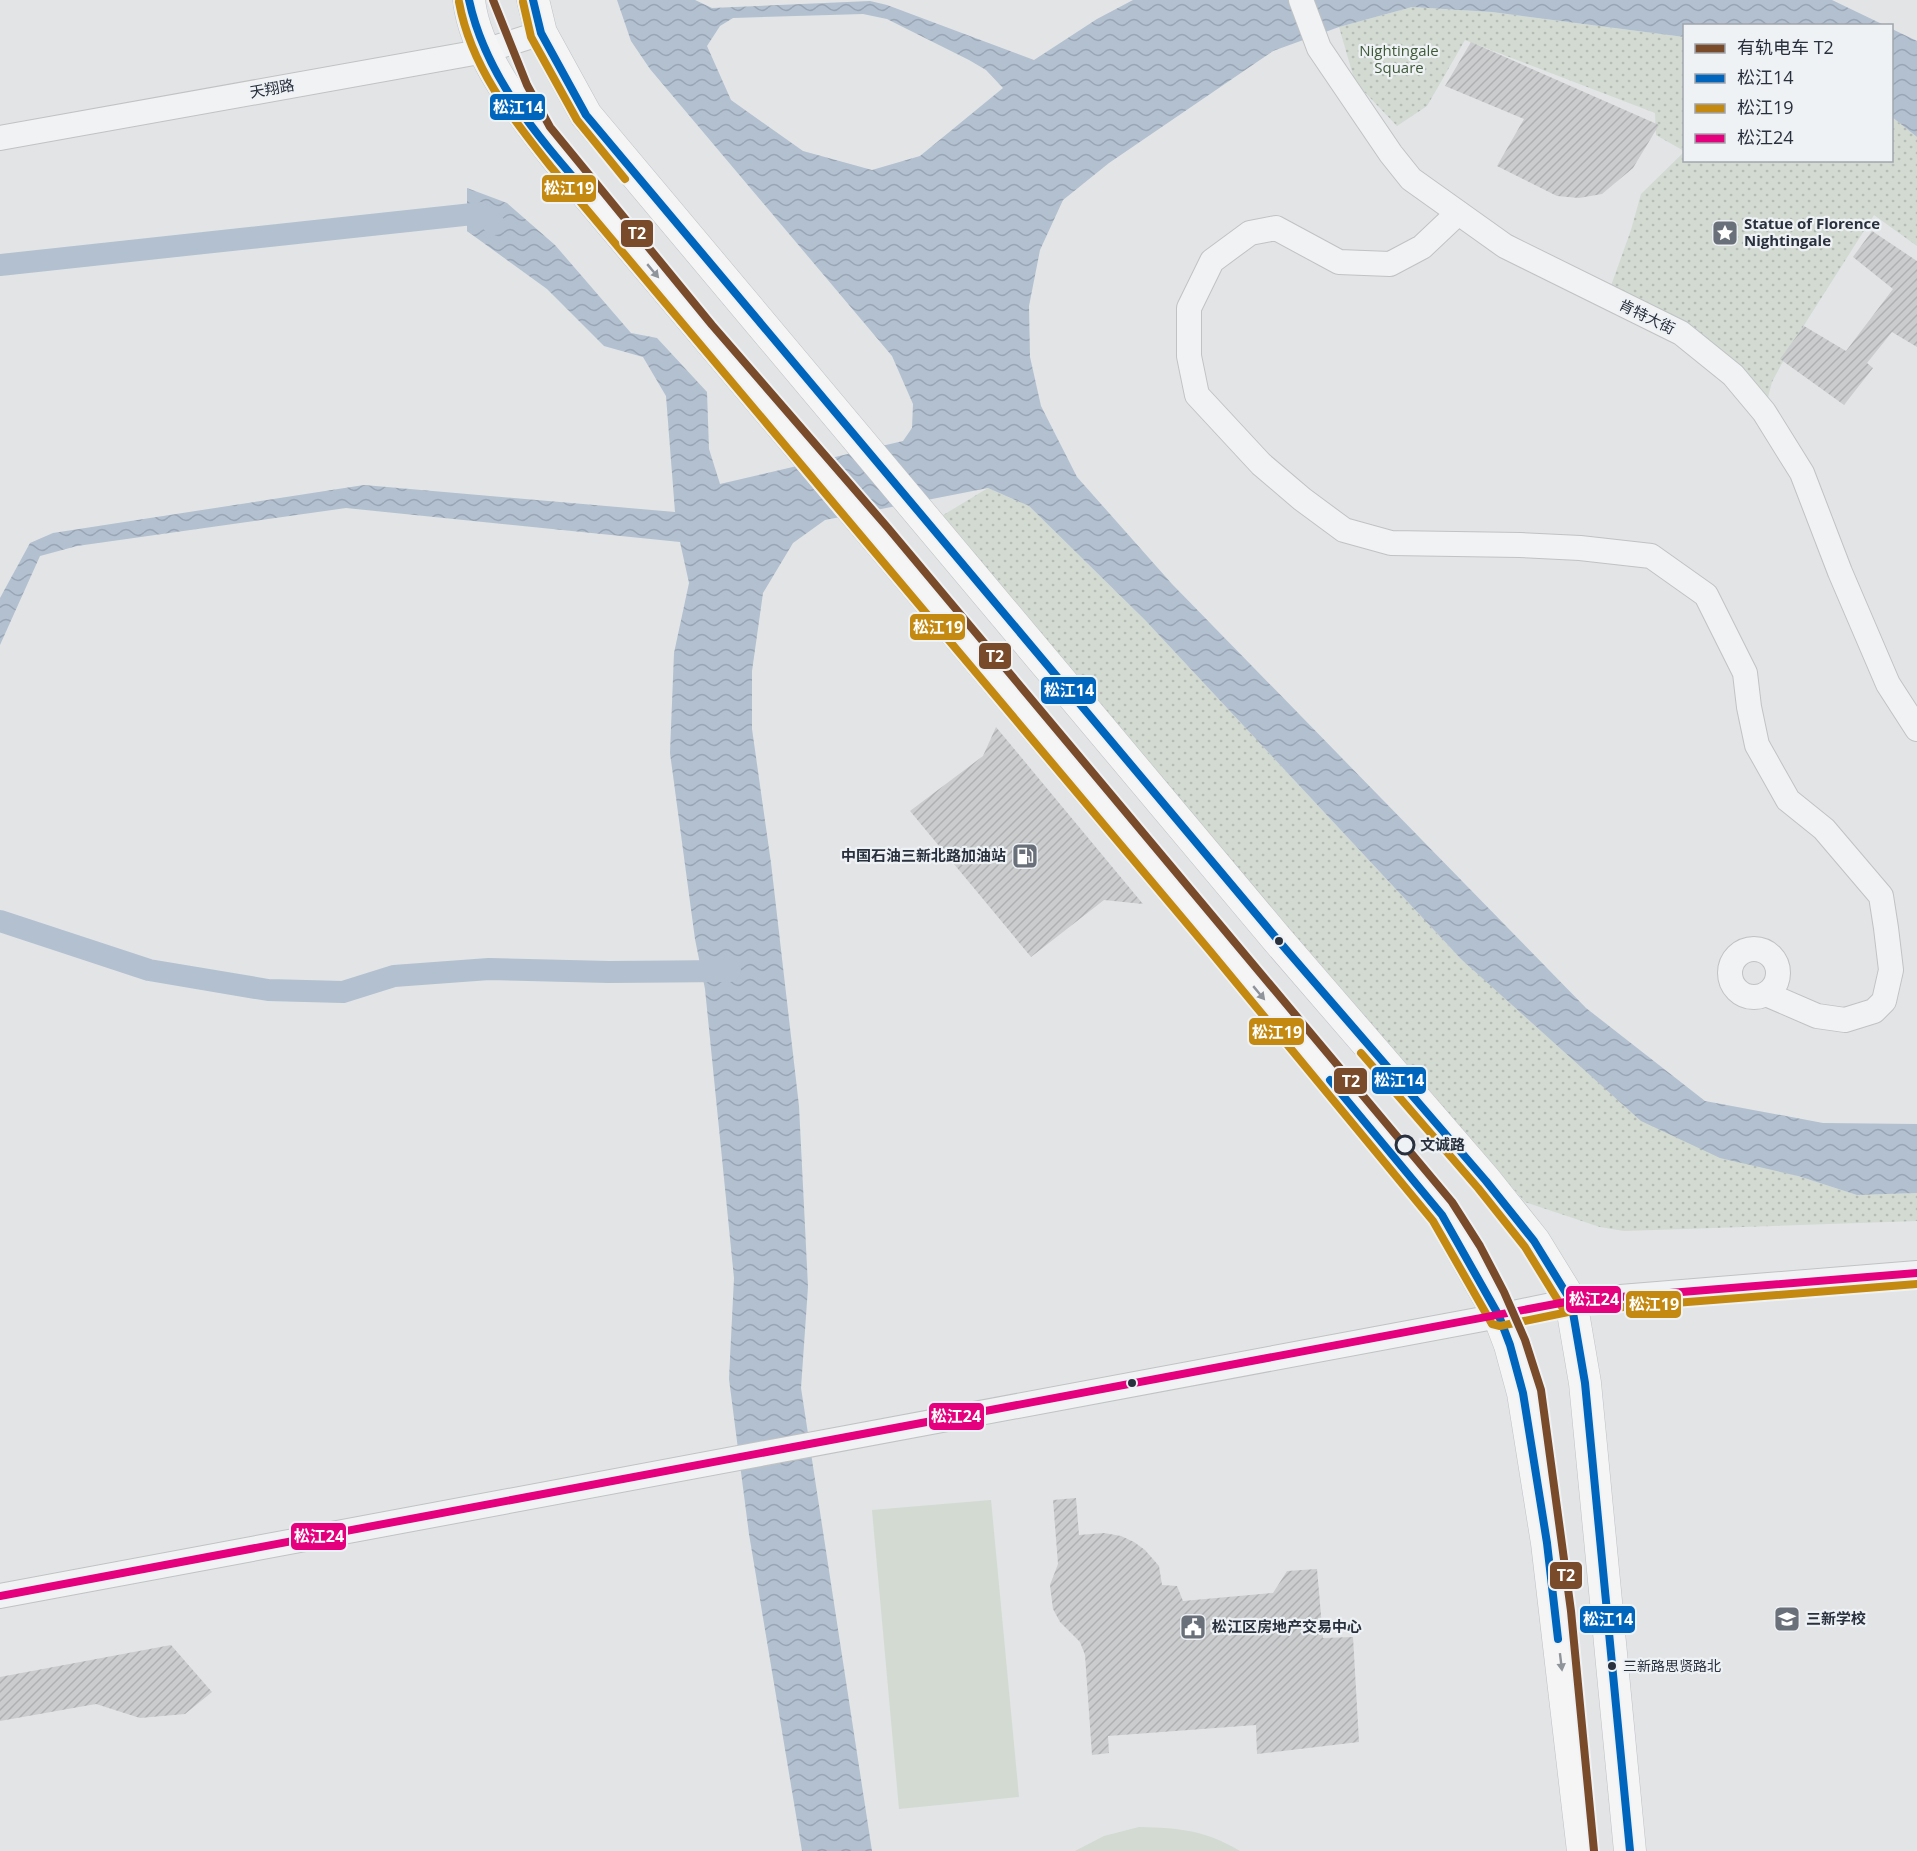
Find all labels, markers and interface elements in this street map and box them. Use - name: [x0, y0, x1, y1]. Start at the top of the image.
- legend: [1683, 24, 1893, 162]
- text: 有轨电车 T2: [1737, 35, 1834, 59]
- park label: Nightingale Square: [1359, 40, 1439, 77]
- text: 松江14: [1737, 65, 1794, 89]
- street label: 天翔路: [248, 74, 296, 102]
- line badge: 松江14: [489, 93, 546, 121]
- text: 松江19: [1737, 95, 1794, 119]
- text: 松江14: [493, 96, 543, 118]
- text: 松江24: [1737, 125, 1794, 149]
- line badge: 松江19: [541, 174, 597, 203]
- text: 松江19: [544, 177, 594, 199]
- place label: Statue of Florence Nightingale: [1744, 213, 1880, 250]
- place icon: Statue of Florence Nightingale: [1710, 218, 1740, 248]
- line badge: T2: [620, 219, 654, 248]
- text: T2: [628, 222, 646, 244]
- one-way arrow: [646, 263, 659, 278]
- street label: 肯特大街: [1616, 294, 1679, 338]
- line badge: 松江19: [909, 613, 966, 641]
- text: 松江19: [913, 616, 963, 638]
- line badge: T2: [978, 642, 1012, 670]
- text: T2: [986, 645, 1004, 667]
- line badge: 松江14: [1040, 676, 1097, 705]
- text: 松江14: [1044, 679, 1094, 701]
- fuel station icon: 中国石油三新北路加油站: [1010, 841, 1040, 871]
- place label: 中国石油三新北路加油站: [841, 845, 1006, 865]
- unlabelled marker: [1273, 935, 1285, 947]
- one-way arrow: [1252, 986, 1264, 1001]
- line badge: 松江19: [1248, 1017, 1305, 1046]
- text: 松江19: [1252, 1021, 1302, 1043]
- line badge: 松江14: [1371, 1066, 1427, 1095]
- line badge: T2: [1333, 1067, 1368, 1095]
- text: 松江14: [1374, 1069, 1424, 1091]
- text: T2: [1342, 1070, 1360, 1092]
- place label: 文诚路: [1420, 1134, 1465, 1154]
- marker: 文诚路: [1395, 1135, 1415, 1155]
- line badge: 松江24: [1565, 1285, 1622, 1314]
- text: 松江24: [1569, 1288, 1619, 1310]
- line badge: 松江19: [1625, 1290, 1682, 1319]
- text: 松江19: [1629, 1293, 1679, 1315]
- unlabelled marker: [1126, 1377, 1138, 1389]
- line badge: 松江24: [928, 1402, 985, 1431]
- text: 松江24: [931, 1405, 981, 1427]
- line badge: 松江24: [290, 1522, 347, 1551]
- text: 松江24: [294, 1525, 344, 1547]
- line badge: T2: [1549, 1561, 1583, 1590]
- text: T2: [1557, 1564, 1575, 1586]
- school or university icon: 三新学校: [1772, 1604, 1802, 1634]
- line badge: 松江14: [1579, 1605, 1636, 1634]
- text: 松江14: [1583, 1608, 1633, 1630]
- place label: 三新学校: [1806, 1608, 1866, 1628]
- public building icon: 松江区房地产交易中心: [1178, 1612, 1208, 1642]
- place label: 松江区房地产交易中心: [1212, 1616, 1362, 1636]
- one-way arrow: [1556, 1653, 1566, 1672]
- place label: 三新路思贤路北: [1623, 1656, 1721, 1675]
- marker: 三新路思贤路北: [1606, 1660, 1618, 1672]

